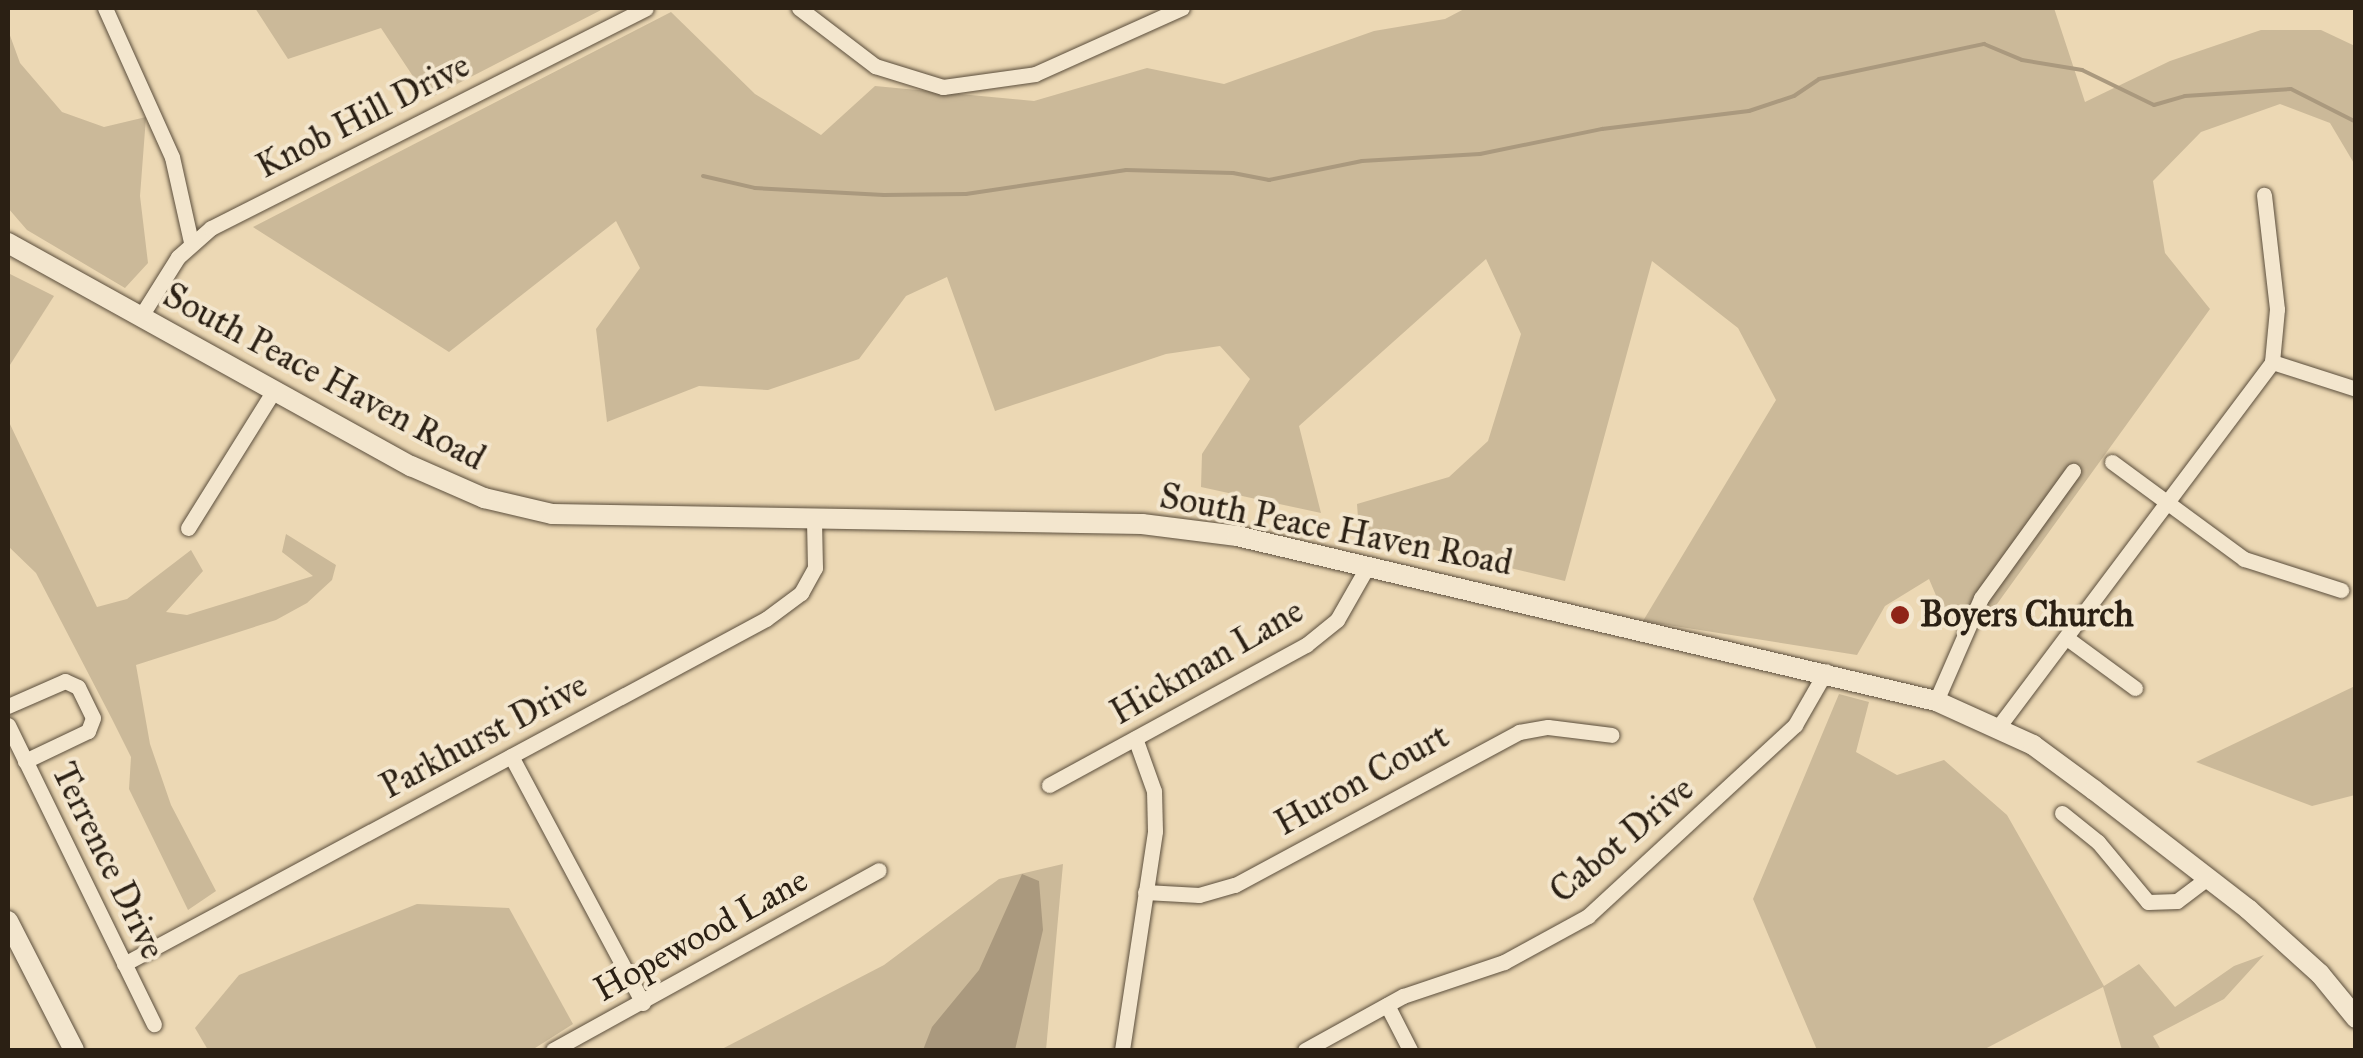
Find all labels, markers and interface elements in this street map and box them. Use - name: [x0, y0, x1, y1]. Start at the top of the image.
- street label: Knob Hill Drive: [249, 44, 477, 188]
- street label: South Peace Haven Road: [156, 274, 492, 480]
- street label: South Peace Haven Road: [1156, 475, 1516, 585]
- street label: Hickman Lane: [1103, 590, 1311, 734]
- place label: Boyers Church: [1920, 594, 2134, 636]
- marker: Boyers Church: [1889, 604, 1911, 626]
- street label: Parkhurst Drive: [374, 664, 594, 808]
- street label: Huron Court: [1268, 715, 1456, 845]
- street label: Terrence Drive: [42, 756, 174, 966]
- street label: Cabot Drive: [1542, 768, 1702, 912]
- street label: Hopewood Lane: [587, 859, 815, 1011]

